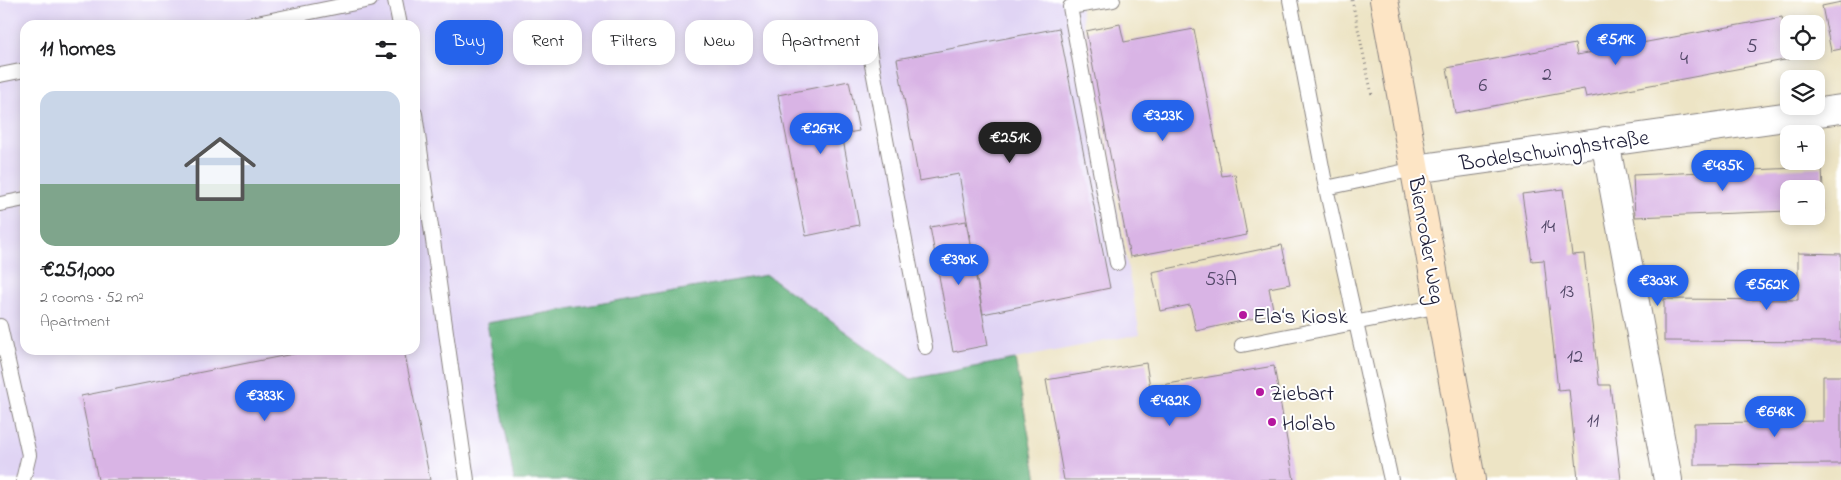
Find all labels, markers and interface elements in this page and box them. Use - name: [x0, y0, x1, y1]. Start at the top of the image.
- map controls: [1780, 15, 1825, 225]
- button: locate: [1780, 15, 1825, 60]
- chip: Buy: [435, 20, 503, 65]
- chip: Rent: [513, 20, 582, 65]
- chip: Filters: [592, 20, 675, 65]
- chip: New: [685, 20, 753, 65]
- chip: Apartment: [763, 20, 878, 65]
- pin: €519K: [1581, 23, 1651, 66]
- text: €519K: [1597, 28, 1635, 52]
- house number: 5: [1746, 33, 1758, 62]
- text: 11 homes: [40, 35, 116, 65]
- icon: filters: [372, 36, 400, 64]
- house number: 4: [1680, 45, 1688, 74]
- house number: 2: [1542, 61, 1552, 90]
- button: layers: [1780, 70, 1825, 115]
- house number: 6: [1479, 72, 1488, 101]
- pin: €323K: [1128, 100, 1198, 142]
- text: €323K: [1143, 104, 1183, 128]
- pin: €267K: [786, 112, 856, 155]
- text: €267K: [801, 117, 841, 141]
- pin: €251K: [975, 121, 1045, 164]
- street label: Bodelschwinghstraße: [1457, 123, 1651, 182]
- icon: home: [175, 124, 265, 214]
- button: +: [1780, 125, 1825, 170]
- text: €251K: [989, 126, 1031, 150]
- pin: €435K: [1688, 150, 1758, 192]
- text: €435K: [1702, 154, 1744, 178]
- street label: Bienroder Weg: [1397, 173, 1452, 307]
- button: −: [1780, 180, 1825, 225]
- house number: 14: [1541, 213, 1555, 242]
- pin: €390K: [924, 244, 994, 286]
- text: €390K: [940, 248, 978, 272]
- text: €251,000: [40, 256, 115, 286]
- pin: €303K: [1623, 264, 1693, 307]
- house number: 53A: [1205, 266, 1237, 295]
- pin: €562K: [1732, 268, 1802, 311]
- text: €303K: [1638, 269, 1678, 293]
- text: €562K: [1745, 273, 1789, 297]
- house number: 13: [1560, 278, 1574, 307]
- text: 2 rooms · 52 m²: [40, 286, 144, 310]
- place label: Ela‘s Kiosk: [1253, 302, 1348, 334]
- marker: Ela‘s Kiosk: [1237, 309, 1249, 321]
- text: Apartment: [40, 310, 110, 334]
- house number: 12: [1567, 343, 1583, 372]
- place label: Ziebart: [1270, 379, 1335, 411]
- pin: €383K: [230, 380, 300, 422]
- text: €383K: [246, 384, 284, 408]
- pin: €432K: [1135, 384, 1205, 427]
- marker: Ziebart: [1254, 386, 1266, 398]
- text: €432K: [1150, 389, 1190, 413]
- pin: €648K: [1740, 396, 1810, 438]
- text: €648K: [1756, 400, 1794, 424]
- house number: 11: [1587, 407, 1599, 436]
- place label: Hol'ab: [1282, 409, 1335, 441]
- marker: Hol'ab: [1266, 416, 1278, 428]

